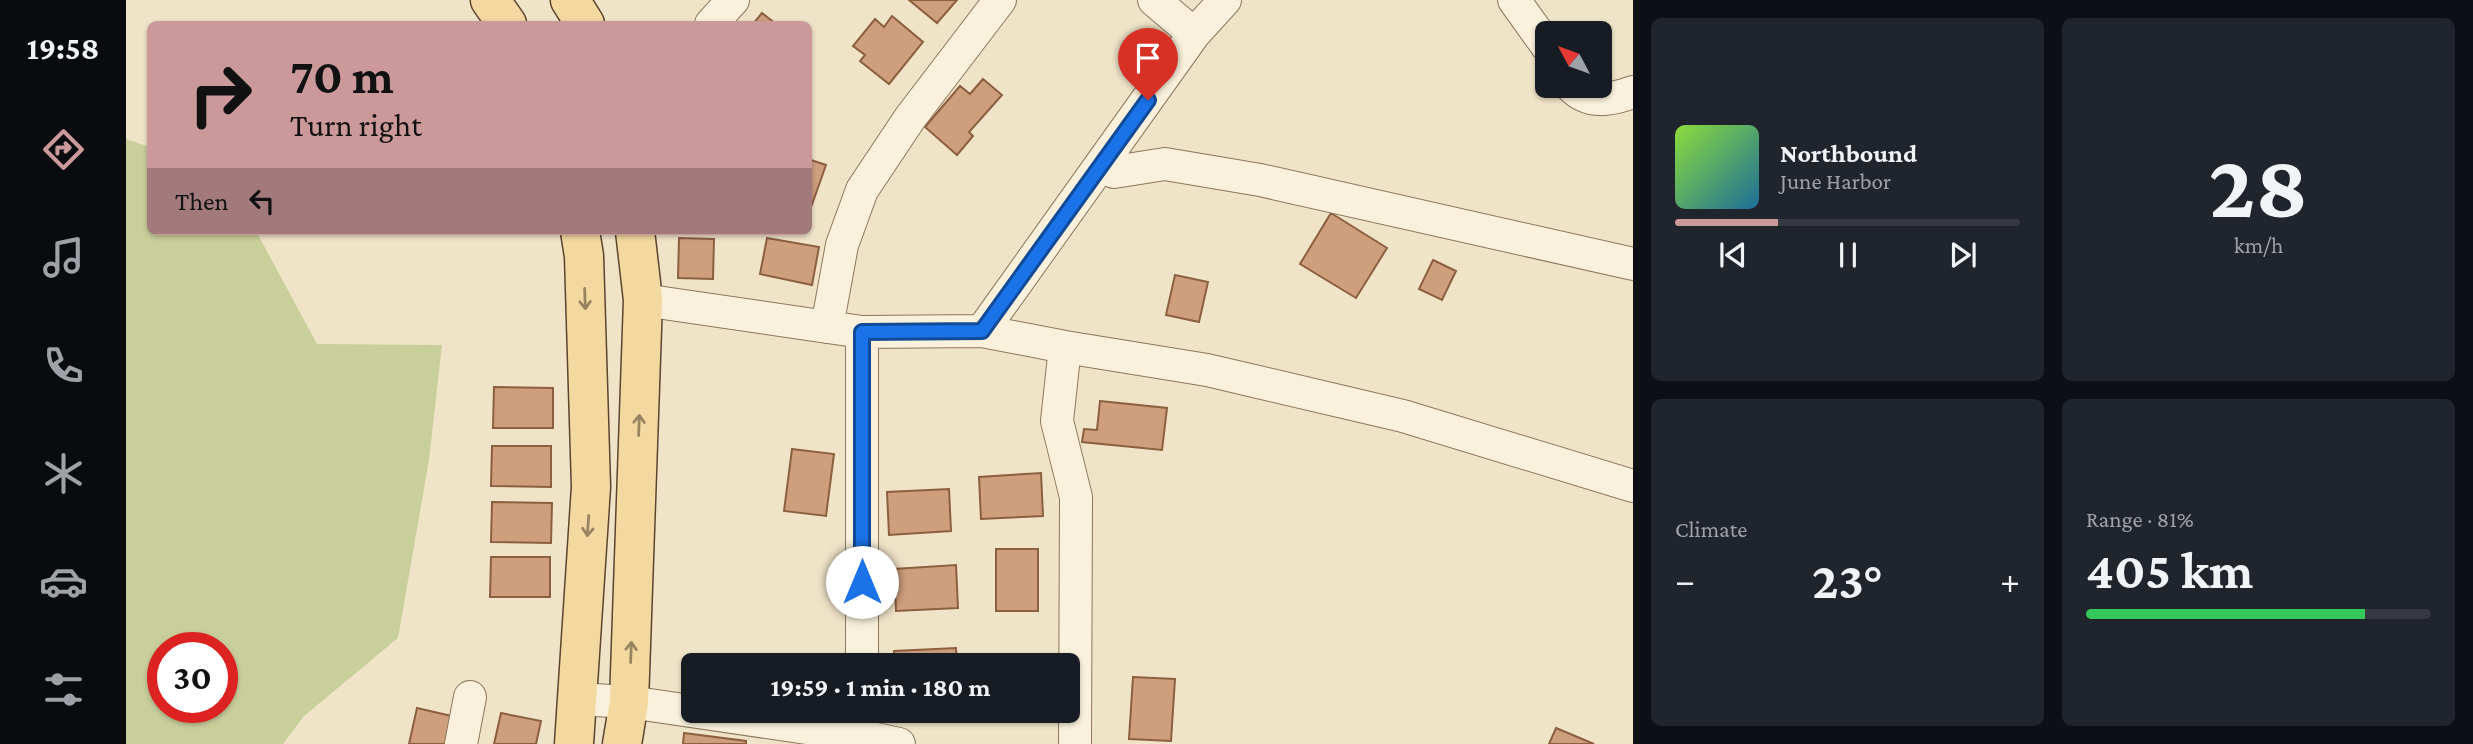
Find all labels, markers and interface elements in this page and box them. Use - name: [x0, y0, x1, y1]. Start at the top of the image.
- north arrow: [1535, 21, 1612, 98]
- map controls: [1535, 21, 1612, 98]
- pin: [1118, 28, 1178, 100]
- text: 19:58: [27, 30, 99, 66]
- icon: arrive: [1129, 39, 1167, 77]
- icon: right: [175, 49, 266, 140]
- text: 70 m: [290, 49, 394, 104]
- text: Turn right: [290, 107, 422, 143]
- icon: directions: [39, 125, 88, 174]
- text: 28: [2209, 135, 2308, 237]
- text: Northbound: [1780, 139, 1917, 168]
- text: June Harbor: [1780, 168, 1891, 194]
- icon: left: [243, 182, 281, 220]
- text: Then: [175, 187, 229, 216]
- text: km/h: [2234, 232, 2283, 258]
- icon: music: [39, 233, 88, 282]
- icon: previous: [1714, 236, 1752, 274]
- icon: pause: [1829, 236, 1867, 274]
- icon: next: [1944, 236, 1982, 274]
- one-way arrow: [578, 287, 591, 310]
- icon: phone: [39, 341, 88, 390]
- one-way arrow: [632, 413, 646, 436]
- icon: climate: [39, 449, 88, 498]
- text: Range · 81%: [2086, 506, 2194, 532]
- one-way arrow: [581, 514, 594, 537]
- text: Climate: [1675, 516, 1747, 542]
- text: 405 km: [2086, 541, 2253, 599]
- position arrow: [825, 545, 899, 619]
- text: 23°: [1812, 551, 1883, 609]
- icon: car: [39, 557, 88, 606]
- text: −: [1675, 559, 1695, 601]
- text: +: [2000, 559, 2020, 601]
- speed limit sign: 30: [147, 632, 238, 723]
- one-way arrow: [625, 641, 638, 664]
- icon: filters: [39, 665, 88, 714]
- text: 19:59 · 1 min · 180 m: [771, 673, 990, 702]

